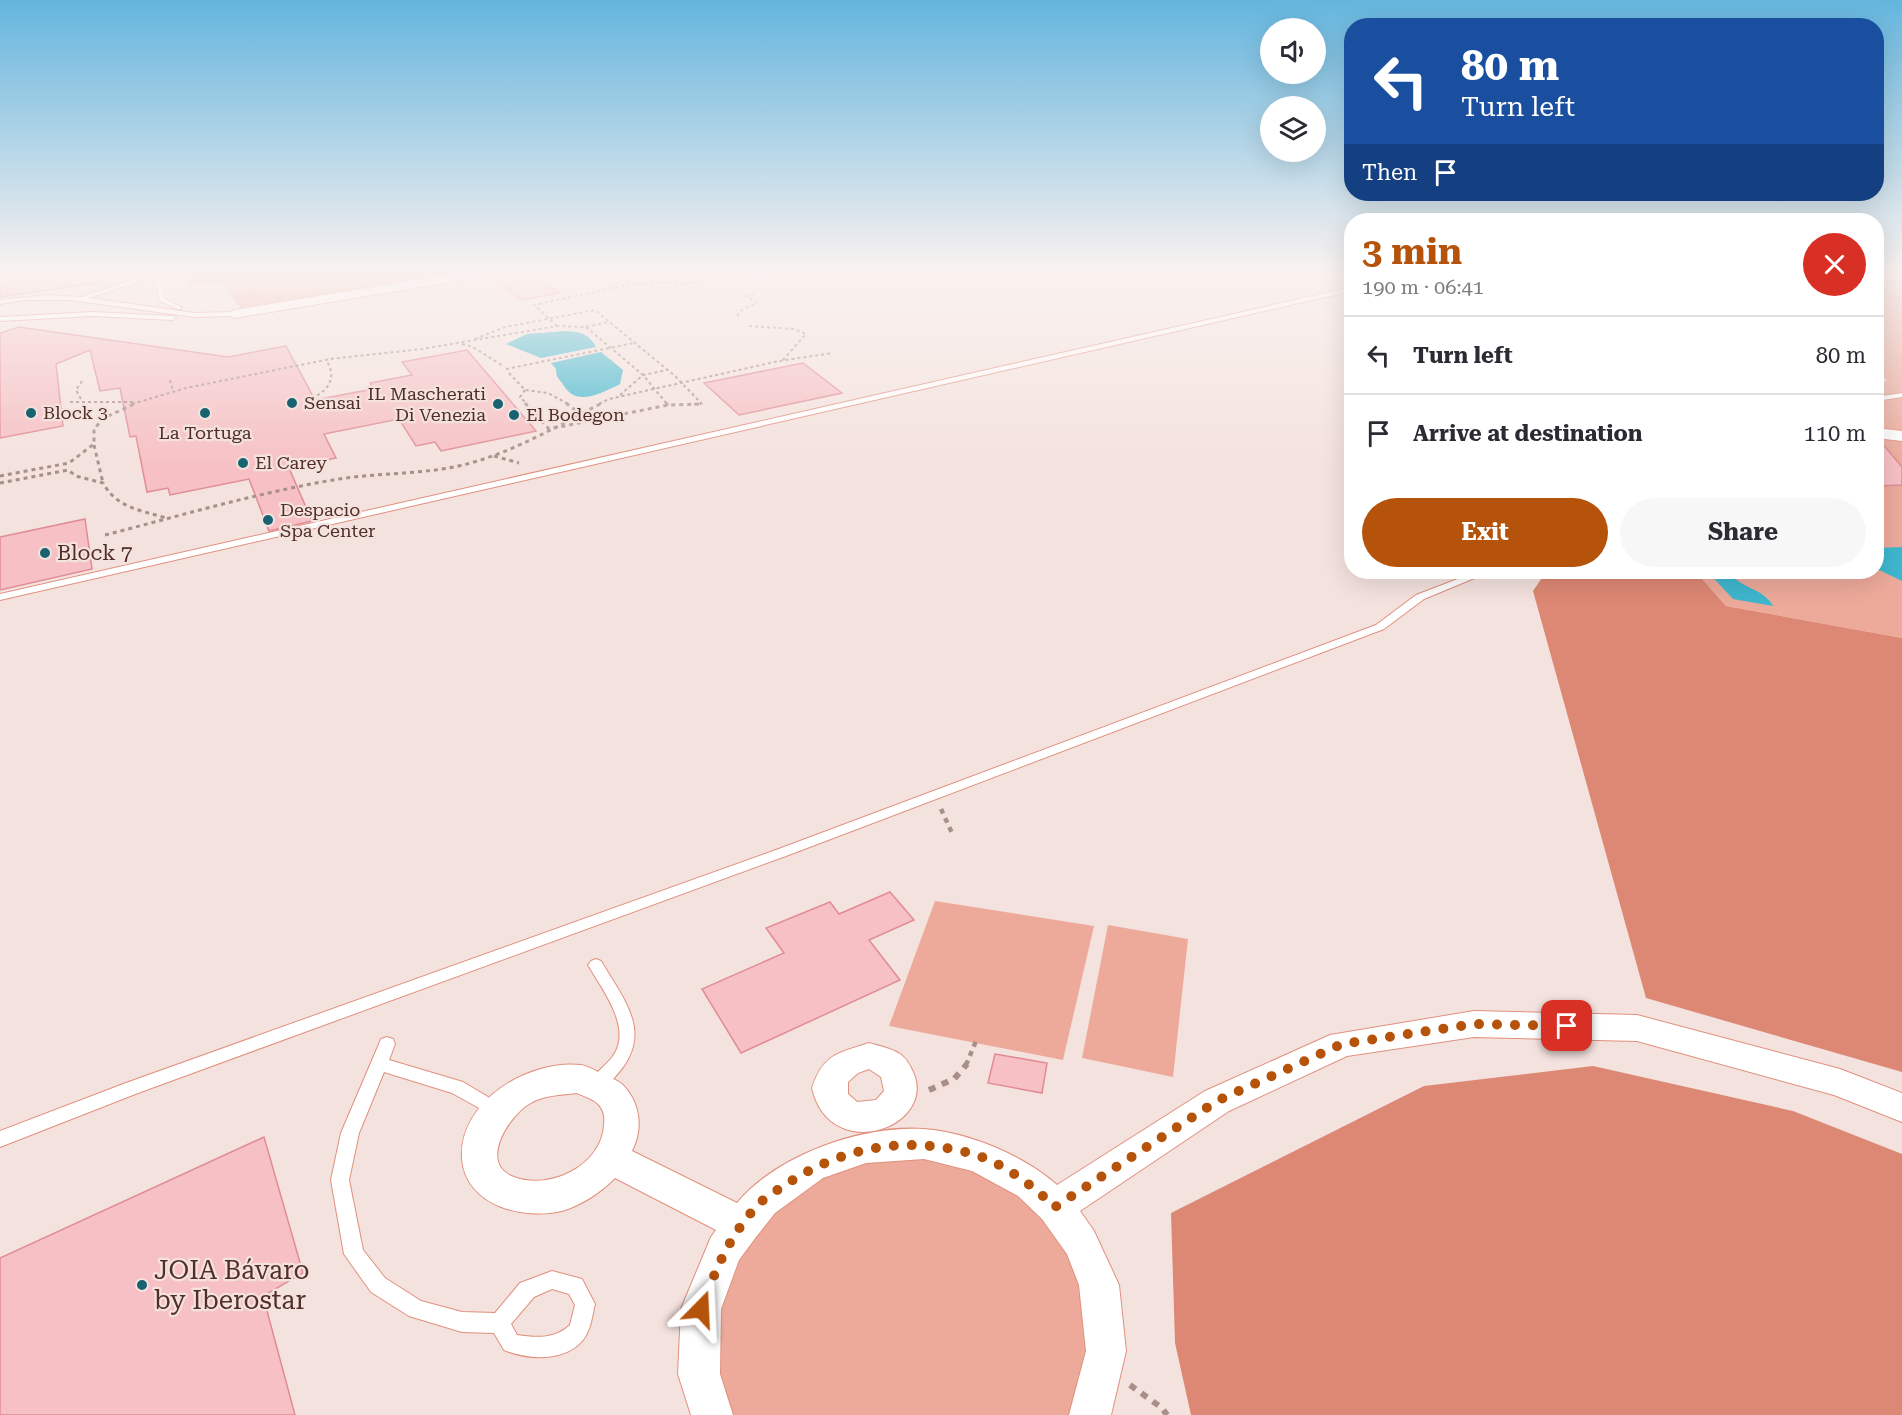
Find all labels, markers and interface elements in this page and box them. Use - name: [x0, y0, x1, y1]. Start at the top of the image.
- map controls: [1260, 18, 1326, 162]
- button: sound: [1260, 18, 1326, 84]
- text: 80 m: [1461, 41, 1559, 90]
- icon: left: [1362, 42, 1440, 120]
- text: Turn left: [1461, 91, 1575, 123]
- button: layers: [1260, 96, 1326, 162]
- icon: arrive: [1429, 156, 1462, 189]
- text: Then: [1362, 160, 1417, 185]
- text: 3 min: [1362, 231, 1462, 273]
- button: close: [1803, 233, 1866, 296]
- text: 190 m · 06:41: [1362, 275, 1484, 299]
- icon: left: [1362, 339, 1395, 372]
- text: Turn left: [1413, 343, 1513, 368]
- text: 80 m: [1816, 343, 1866, 368]
- place label: IL Mascherati Di Venezia: [368, 383, 486, 425]
- place label: Sensai: [304, 392, 361, 413]
- marker: Sensai: [285, 396, 299, 410]
- marker: IL Mascherati Di Venezia: [491, 397, 505, 411]
- place label: Block 3: [43, 402, 108, 423]
- place label: El Bodegon: [526, 404, 625, 425]
- marker: Block 3: [24, 406, 38, 420]
- marker: La Tortuga: [198, 406, 212, 420]
- marker: El Bodegon: [507, 408, 521, 422]
- icon: arrive: [1362, 417, 1395, 450]
- text: Arrive at destination: [1413, 421, 1642, 446]
- text: 110 m: [1803, 421, 1866, 446]
- place label: La Tortuga: [159, 422, 252, 443]
- place label: El Carey: [255, 452, 327, 473]
- marker: El Carey: [236, 456, 250, 470]
- button: Exit: [1362, 498, 1608, 567]
- button: Share: [1620, 498, 1866, 567]
- place label: Despacio Spa Center: [280, 499, 375, 541]
- marker: Despacio Spa Center: [261, 513, 275, 527]
- place label: Block 7: [57, 541, 133, 565]
- marker: Block 7: [38, 546, 52, 560]
- pin: [1541, 1000, 1592, 1051]
- icon: arrive: [1550, 1009, 1583, 1042]
- place label: JOIA Bávaro by Iberostar: [154, 1255, 309, 1315]
- position arrow: [669, 1277, 733, 1341]
- marker: JOIA Bávaro by Iberostar: [135, 1278, 149, 1292]

